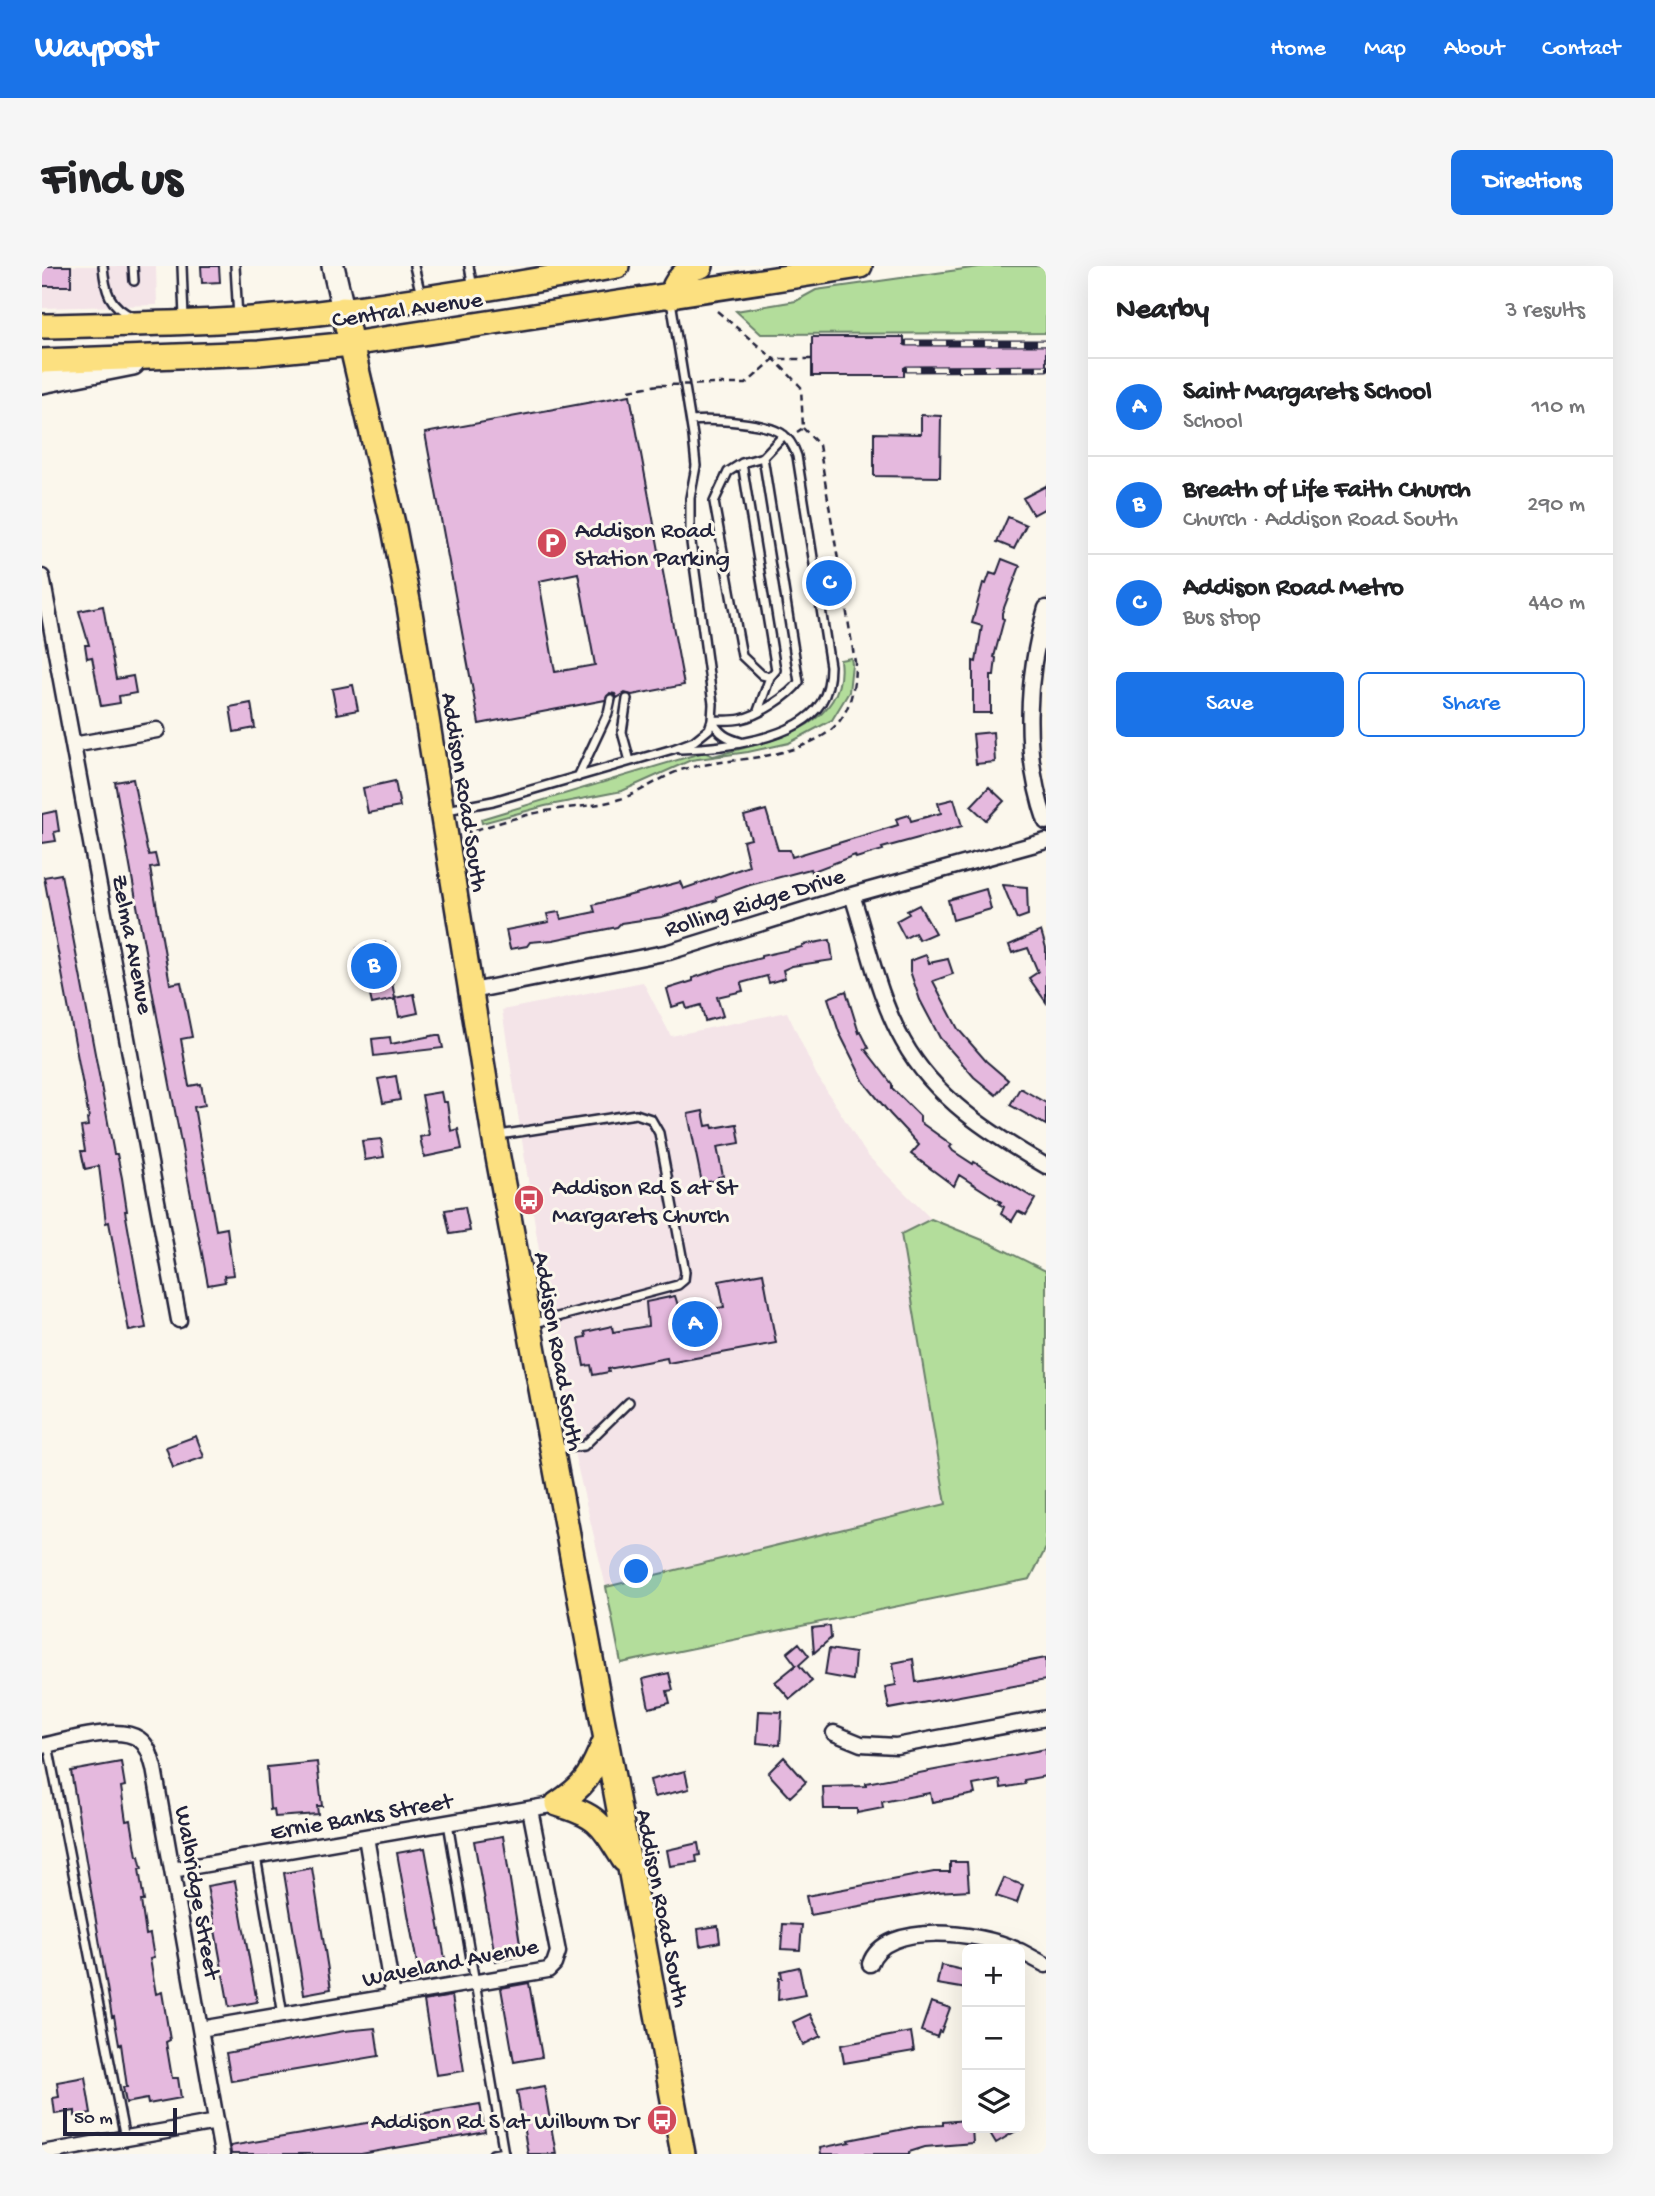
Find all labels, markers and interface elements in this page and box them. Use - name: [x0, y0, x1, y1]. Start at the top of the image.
- text: Waypost: [35, 30, 157, 68]
- text: Home: [1270, 35, 1326, 64]
- text: Map: [1364, 35, 1406, 64]
- text: About: [1444, 35, 1504, 64]
- text: Contact: [1542, 35, 1620, 64]
- button: Directions: [1451, 150, 1613, 215]
- text: Find us: [42, 153, 182, 211]
- street label: Central Avenue: [330, 286, 485, 336]
- text: Nearby: [1116, 294, 1209, 329]
- text: 3 results: [1505, 298, 1585, 325]
- text: Saint Margarets School: [1183, 378, 1432, 409]
- text: A: [1132, 394, 1146, 421]
- text: 110 m: [1532, 394, 1585, 421]
- text: School: [1183, 409, 1243, 436]
- text: Breath of Life Faith Church: [1183, 476, 1471, 507]
- text: B: [1133, 492, 1145, 519]
- text: 290 m: [1527, 492, 1585, 519]
- text: Church · Addison Road South: [1183, 507, 1458, 534]
- place label: Addison Road Station Parking: [575, 518, 730, 575]
- parking icon: Addison Road Station Parking: [535, 526, 569, 560]
- pin: C: [806, 557, 852, 609]
- text: Addison Road Metro: [1183, 574, 1404, 605]
- text: C: [1133, 590, 1145, 617]
- text: 440 m: [1528, 590, 1585, 617]
- text: Bus stop: [1183, 605, 1261, 632]
- button: Save: [1116, 672, 1344, 737]
- button: Share: [1358, 672, 1585, 737]
- street label: Addison Road South: [432, 691, 493, 894]
- street label: Rolling Ridge Drive: [661, 863, 849, 946]
- street label: Zelma Avenue: [103, 872, 158, 1017]
- pin: B: [351, 940, 397, 992]
- place label: Addison Rd S at St Margarets Church: [552, 1175, 739, 1232]
- bus stop icon: Addison Rd S at St Margarets Church: [512, 1183, 546, 1217]
- street label: Addison Road South: [525, 1250, 588, 1453]
- pin: A: [672, 1298, 718, 1350]
- your location: [619, 1554, 653, 1588]
- street label: Ernie Banks Street: [268, 1788, 457, 1849]
- street label: Walbridge Street: [166, 1804, 225, 1984]
- street label: Addison Road South: [627, 1807, 694, 2010]
- street label: Waveland Avenue: [360, 1933, 542, 1996]
- map controls: [962, 1944, 1025, 2133]
- button: +: [962, 1944, 1025, 2007]
- button: −: [962, 2007, 1025, 2070]
- button: layers: [962, 2070, 1025, 2133]
- bus stop icon: Addison Rd S at Wilburn Dr: [645, 2103, 679, 2137]
- scale bar: [63, 2105, 177, 2137]
- text: 50 m: [74, 2108, 113, 2131]
- place label: Addison Rd S at Wilburn Dr: [371, 2109, 641, 2138]

